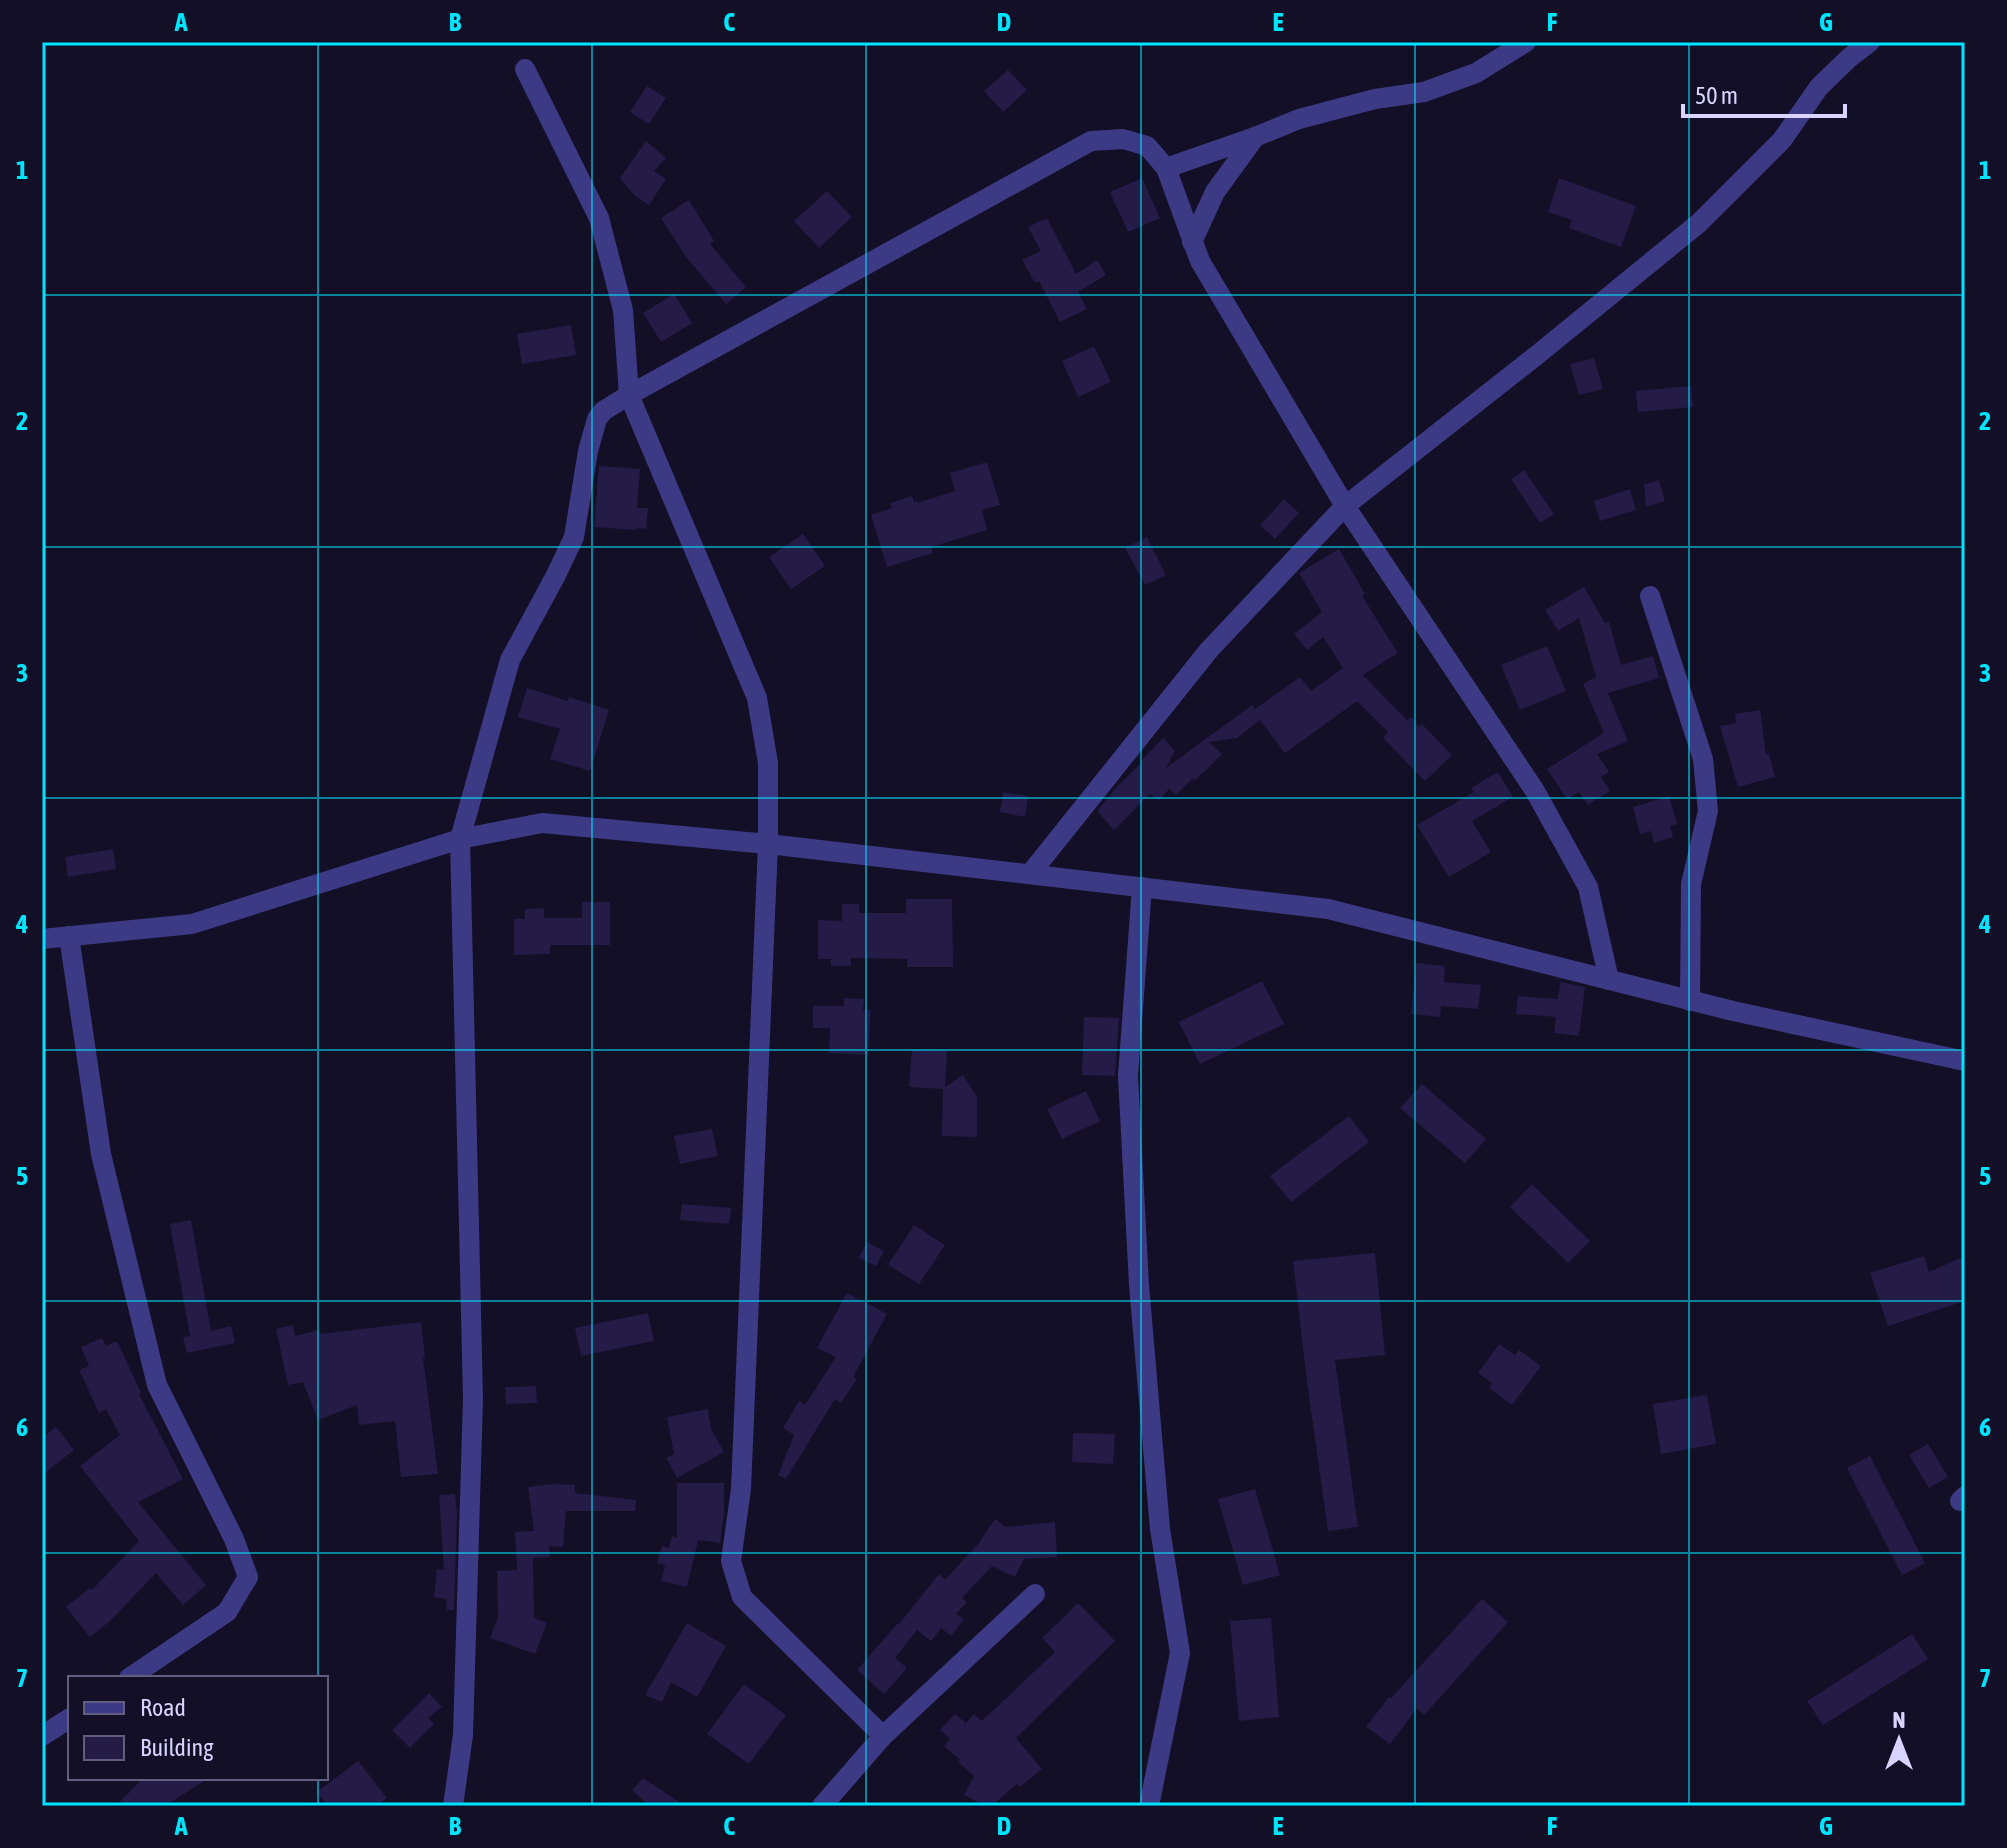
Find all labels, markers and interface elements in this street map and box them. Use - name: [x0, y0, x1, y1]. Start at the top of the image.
- text: A: [174, 7, 188, 37]
- text: B: [449, 7, 462, 37]
- text: C: [723, 7, 735, 37]
- text: D: [997, 7, 1011, 37]
- text: E: [1272, 7, 1284, 37]
- text: F: [1547, 7, 1558, 37]
- text: G: [1819, 7, 1833, 37]
- scale bar: [1683, 68, 1845, 118]
- text: 50 m: [1695, 82, 1738, 109]
- text: 1: [16, 155, 28, 185]
- text: 1: [1979, 155, 1991, 185]
- text: 2: [16, 406, 28, 436]
- text: 2: [1979, 406, 1991, 436]
- text: 3: [16, 658, 28, 688]
- text: 3: [1979, 658, 1991, 688]
- text: 4: [15, 909, 28, 939]
- text: 4: [1978, 909, 1991, 939]
- text: 5: [16, 1161, 28, 1191]
- text: 5: [1979, 1161, 1991, 1191]
- text: 6: [16, 1412, 28, 1442]
- text: 6: [1979, 1412, 1991, 1442]
- text: 7: [16, 1663, 28, 1693]
- text: 7: [1979, 1663, 1991, 1693]
- legend: [68, 1676, 328, 1780]
- text: Road: [140, 1694, 186, 1721]
- north arrow: [1859, 1700, 1939, 1780]
- text: N: [1893, 1707, 1905, 1733]
- text: Building: [140, 1734, 214, 1761]
- text: A: [174, 1811, 188, 1841]
- text: B: [449, 1811, 462, 1841]
- text: C: [723, 1811, 735, 1841]
- text: D: [997, 1811, 1011, 1841]
- text: E: [1272, 1811, 1284, 1841]
- text: F: [1547, 1811, 1558, 1841]
- text: G: [1819, 1811, 1833, 1841]

